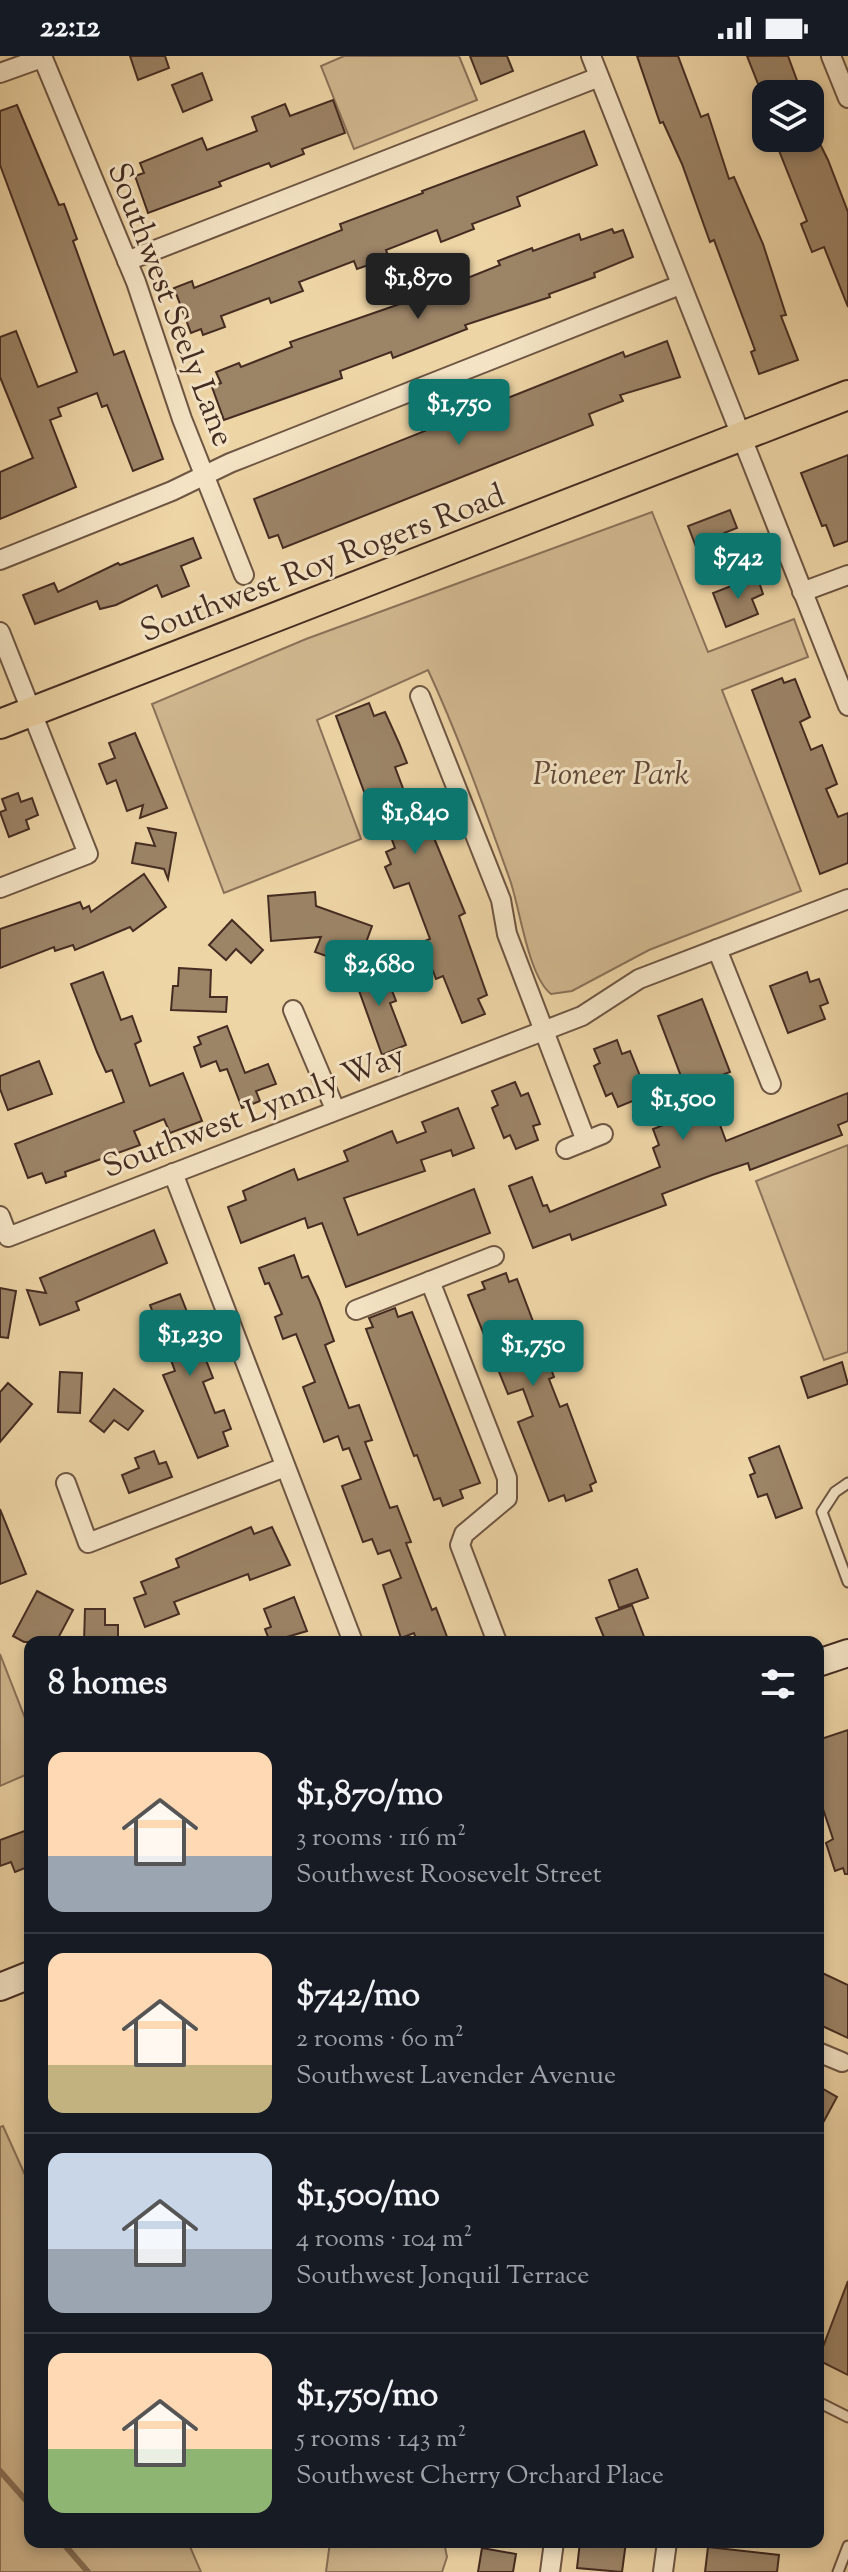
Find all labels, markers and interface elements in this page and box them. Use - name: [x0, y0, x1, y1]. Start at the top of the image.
- text: 22:12: [40, 7, 100, 50]
- map controls: [752, 80, 824, 152]
- button: layers: [752, 80, 824, 152]
- street label: Southwest Seely Lane: [94, 157, 244, 454]
- pin: $1,870: [353, 253, 483, 321]
- text: $1,870: [384, 260, 452, 297]
- pin: $1,750: [394, 379, 524, 447]
- text: $1,750: [427, 386, 491, 423]
- street label: Southwest Roy Rogers Road: [134, 474, 512, 656]
- pin: $742: [691, 533, 785, 601]
- text: $742: [713, 540, 763, 577]
- park label: Pioneer Park: [533, 753, 689, 799]
- pin: $1,840: [350, 788, 480, 856]
- text: $1,840: [381, 795, 449, 832]
- pin: $2,680: [314, 940, 444, 1008]
- text: $2,680: [343, 947, 415, 984]
- street label: Southwest Lynnly Way: [96, 1034, 412, 1192]
- pin: $1,500: [618, 1074, 748, 1142]
- text: $1,500: [650, 1081, 716, 1118]
- pin: $1,230: [125, 1310, 255, 1378]
- text: $1,230: [157, 1317, 223, 1354]
- pin: $1,750: [468, 1320, 598, 1388]
- text: $1,750: [501, 1327, 565, 1364]
- text: 8 homes: [48, 1660, 167, 1709]
- icon: filters: [756, 1662, 800, 1706]
- text: $1,870/mo: [296, 1771, 443, 1820]
- icon: home: [112, 1784, 208, 1880]
- text: 3 rooms · 116 m²: [296, 1820, 466, 1857]
- text: Southwest Roosevelt Street: [296, 1857, 602, 1894]
- text: $742/mo: [296, 1972, 420, 2021]
- icon: home: [112, 1985, 208, 2081]
- text: 2 rooms · 60 m²: [296, 2021, 464, 2058]
- text: Southwest Lavender Avenue: [296, 2058, 616, 2095]
- text: $1,500/mo: [296, 2172, 440, 2221]
- icon: home: [112, 2185, 208, 2281]
- text: 4 rooms · 104 m²: [296, 2221, 472, 2258]
- text: Southwest Jonquil Terrace: [296, 2258, 589, 2295]
- text: $1,750/mo: [296, 2372, 438, 2421]
- icon: home: [112, 2385, 208, 2481]
- text: 5 rooms · 143 m²: [296, 2421, 466, 2458]
- text: Southwest Cherry Orchard Place: [296, 2458, 664, 2495]

